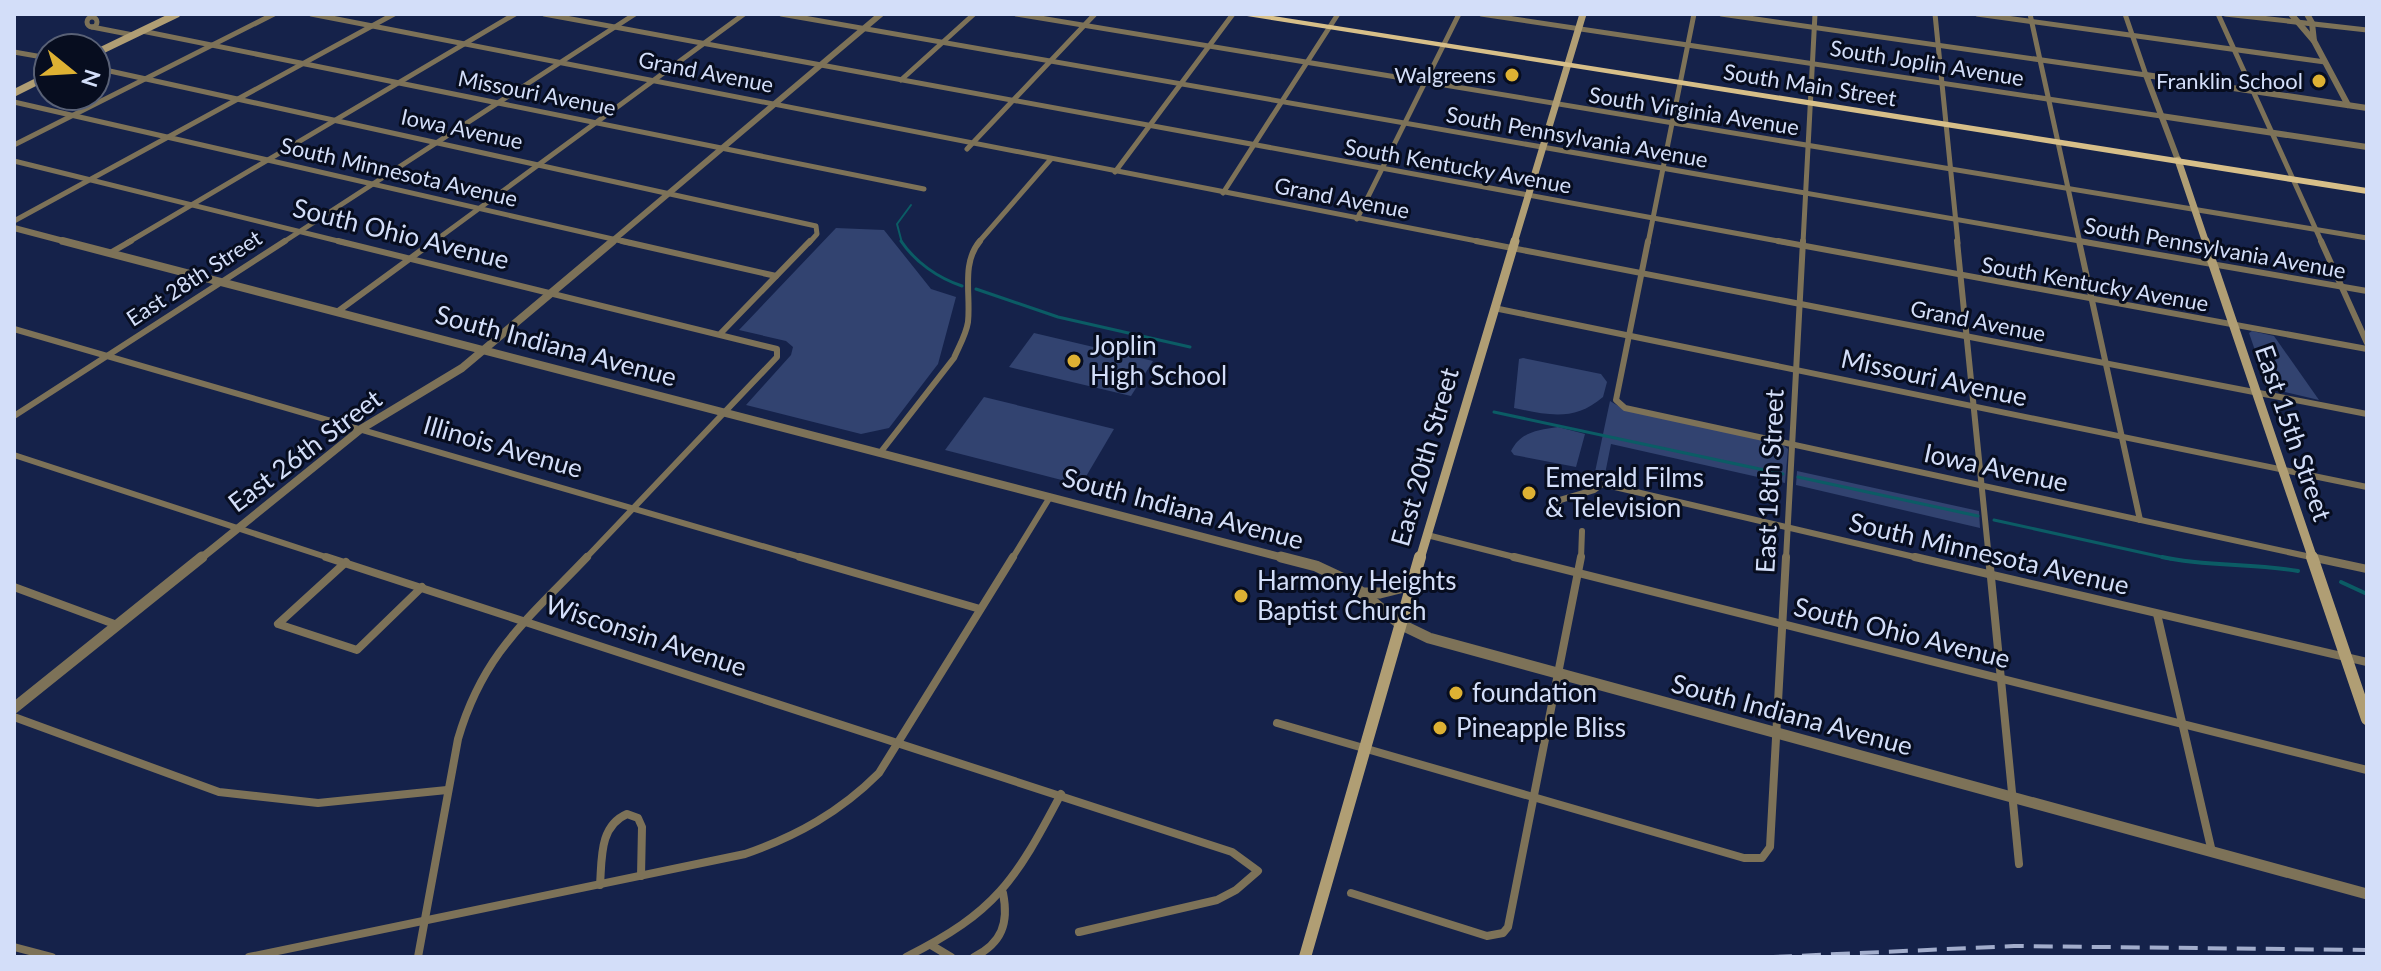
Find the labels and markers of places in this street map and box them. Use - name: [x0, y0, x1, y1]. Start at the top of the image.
- place label: Walgreens: [1394, 61, 1496, 88]
- marker: Walgreens: [1503, 66, 1521, 84]
- place label: Franklin School: [2156, 67, 2303, 94]
- marker: Franklin School: [2310, 72, 2328, 90]
- place label: Joplin High School: [1090, 329, 1227, 391]
- marker: Joplin High School: [1065, 352, 1083, 370]
- place label: Emerald Films & Television: [1545, 461, 1704, 523]
- marker: Emerald Films & Television: [1520, 484, 1538, 502]
- place label: Harmony Heights Baptist Church: [1257, 564, 1456, 626]
- marker: Harmony Heights Baptist Church: [1232, 587, 1250, 605]
- place label: foundation: [1472, 676, 1597, 708]
- marker: foundation: [1447, 684, 1465, 702]
- place label: Pineapple Bliss: [1456, 711, 1626, 743]
- marker: Pineapple Bliss: [1431, 719, 1449, 737]

